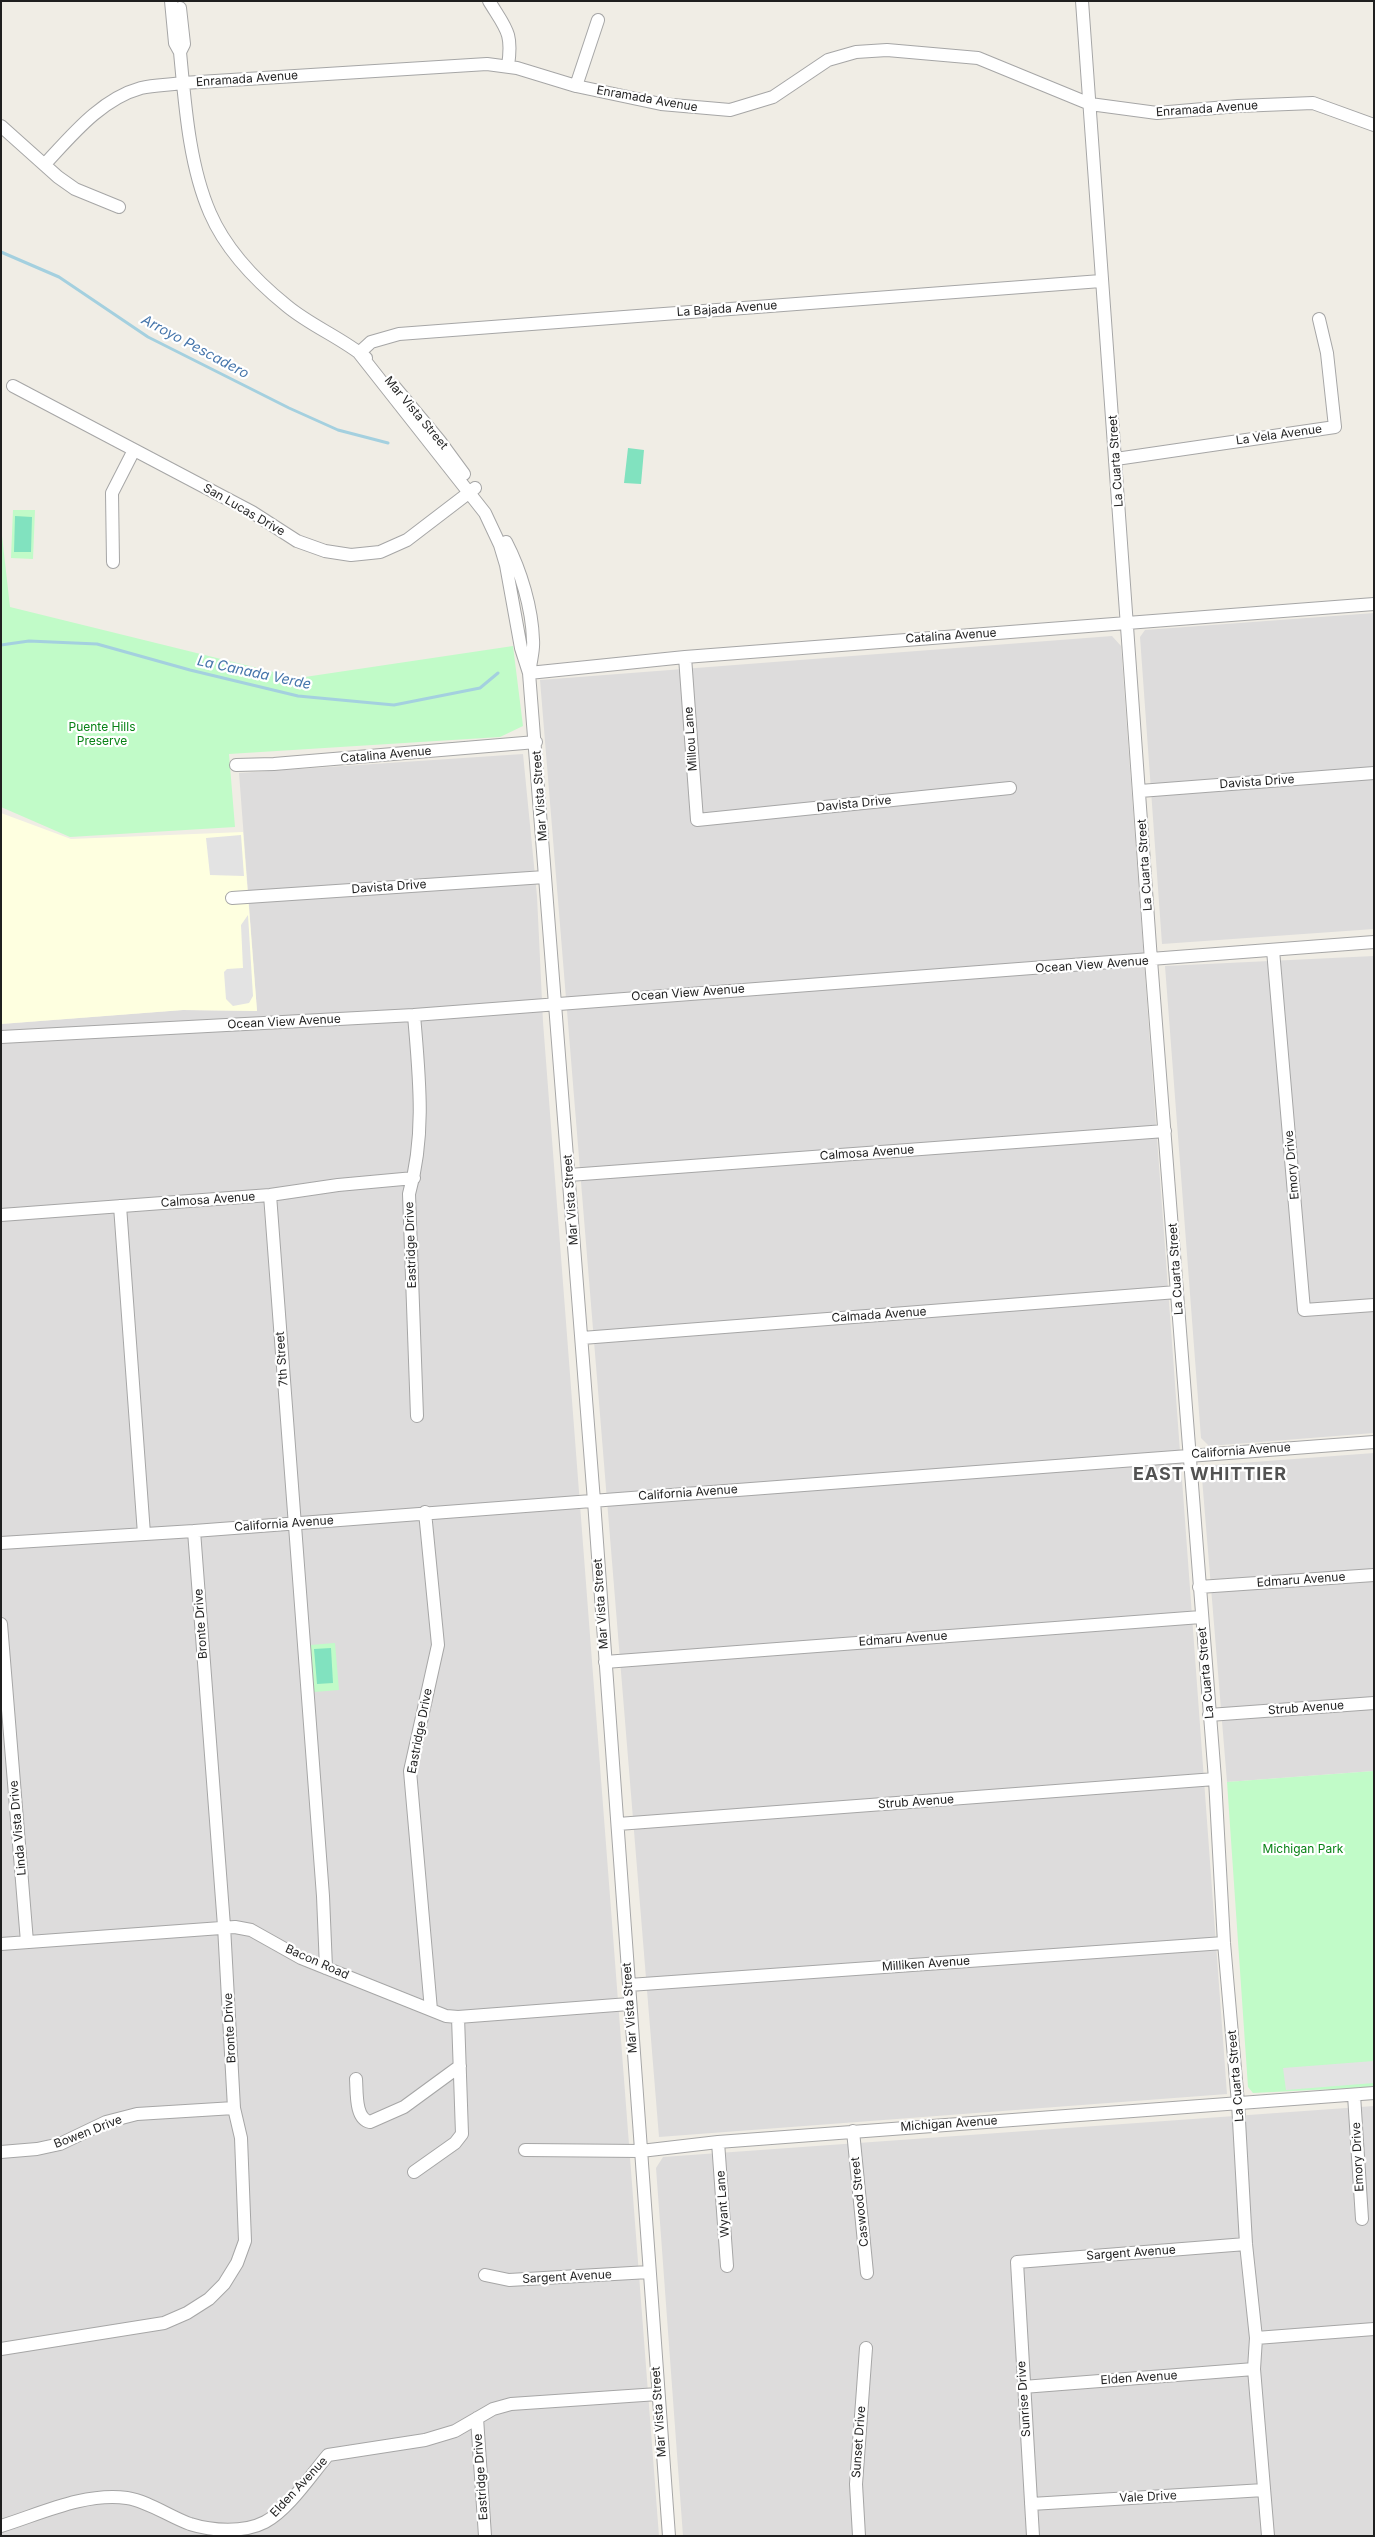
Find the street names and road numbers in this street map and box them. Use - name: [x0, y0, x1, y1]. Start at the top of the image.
- street label: Enramada Avenue: [195, 68, 299, 90]
- street label: Enramada Avenue: [595, 83, 699, 115]
- street label: Enramada Avenue: [1155, 98, 1259, 120]
- street label: La Bajada Avenue: [676, 298, 778, 320]
- street label: Mar Vista Street: [381, 374, 451, 452]
- street label: La Cuarta Street: [1106, 415, 1126, 507]
- street label: La Vela Avenue: [1235, 422, 1323, 448]
- street label: San Lucas Drive: [201, 481, 287, 539]
- street label: Catalina Avenue: [905, 626, 997, 646]
- street label: Millou Lane: [682, 706, 700, 772]
- street label: Catalina Avenue: [340, 744, 432, 766]
- street label: Mar Vista Street: [530, 750, 550, 842]
- street label: Davista Drive: [1219, 772, 1295, 792]
- street label: Davista Drive: [816, 793, 892, 815]
- street label: La Cuarta Street: [1135, 819, 1155, 911]
- street label: Davista Drive: [351, 877, 427, 897]
- street label: Ocean View Avenue: [1035, 954, 1149, 976]
- street label: Ocean View Avenue: [631, 982, 745, 1004]
- street label: Ocean View Avenue: [227, 1012, 341, 1032]
- street label: Emory Drive: [1282, 1130, 1302, 1200]
- street label: Calmosa Avenue: [819, 1143, 915, 1163]
- street label: Mar Vista Street: [561, 1154, 581, 1246]
- street label: Calmosa Avenue: [160, 1190, 256, 1210]
- street label: Eastridge Drive: [402, 1201, 420, 1289]
- street label: La Cuarta Street: [1166, 1223, 1186, 1315]
- street label: Calmada Avenue: [831, 1304, 927, 1326]
- street label: 7th Street: [273, 1331, 291, 1387]
- street label: California Avenue: [1191, 1440, 1291, 1462]
- street label: California Avenue: [638, 1482, 738, 1504]
- street label: California Avenue: [234, 1513, 334, 1535]
- street label: Mar Vista Street: [591, 1558, 611, 1650]
- street label: Edmaru Avenue: [1256, 1570, 1346, 1590]
- street label: Bronte Drive: [191, 1588, 211, 1660]
- street label: La Cuarta Street: [1195, 1626, 1217, 1720]
- street label: Edmaru Avenue: [858, 1629, 948, 1649]
- street label: Eastridge Drive: [405, 1687, 435, 1775]
- street label: Strub Avenue: [1268, 1698, 1344, 1718]
- street label: Linda Vista Drive: [7, 1780, 29, 1876]
- street label: Strub Avenue: [878, 1792, 954, 1812]
- street label: Bacon Road: [283, 1942, 351, 1982]
- street label: Milliken Avenue: [881, 1954, 971, 1974]
- street label: Mar Vista Street: [620, 1962, 640, 2054]
- street label: Bronte Drive: [221, 1992, 239, 2064]
- street label: La Cuarta Street: [1225, 2029, 1247, 2123]
- street label: Bowen Drive: [52, 2112, 124, 2152]
- street label: Michigan Avenue: [900, 2113, 998, 2135]
- street label: Emory Drive: [1349, 2122, 1367, 2192]
- street label: Caswood Street: [848, 2156, 872, 2248]
- street label: Wyant Lane: [713, 2170, 733, 2238]
- street label: Sargent Avenue: [1086, 2243, 1176, 2263]
- street label: Sargent Avenue: [522, 2267, 612, 2287]
- street label: Sunrise Drive: [1014, 2361, 1034, 2437]
- street label: Mar Vista Street: [649, 2366, 669, 2458]
- street label: Elden Avenue: [1100, 2368, 1178, 2388]
- street label: Sunset Drive: [849, 2405, 869, 2479]
- street label: Eastridge Drive: [471, 2433, 491, 2521]
- street label: Elden Avenue: [267, 2454, 331, 2520]
- street label: Vale Drive: [1119, 2488, 1177, 2506]

